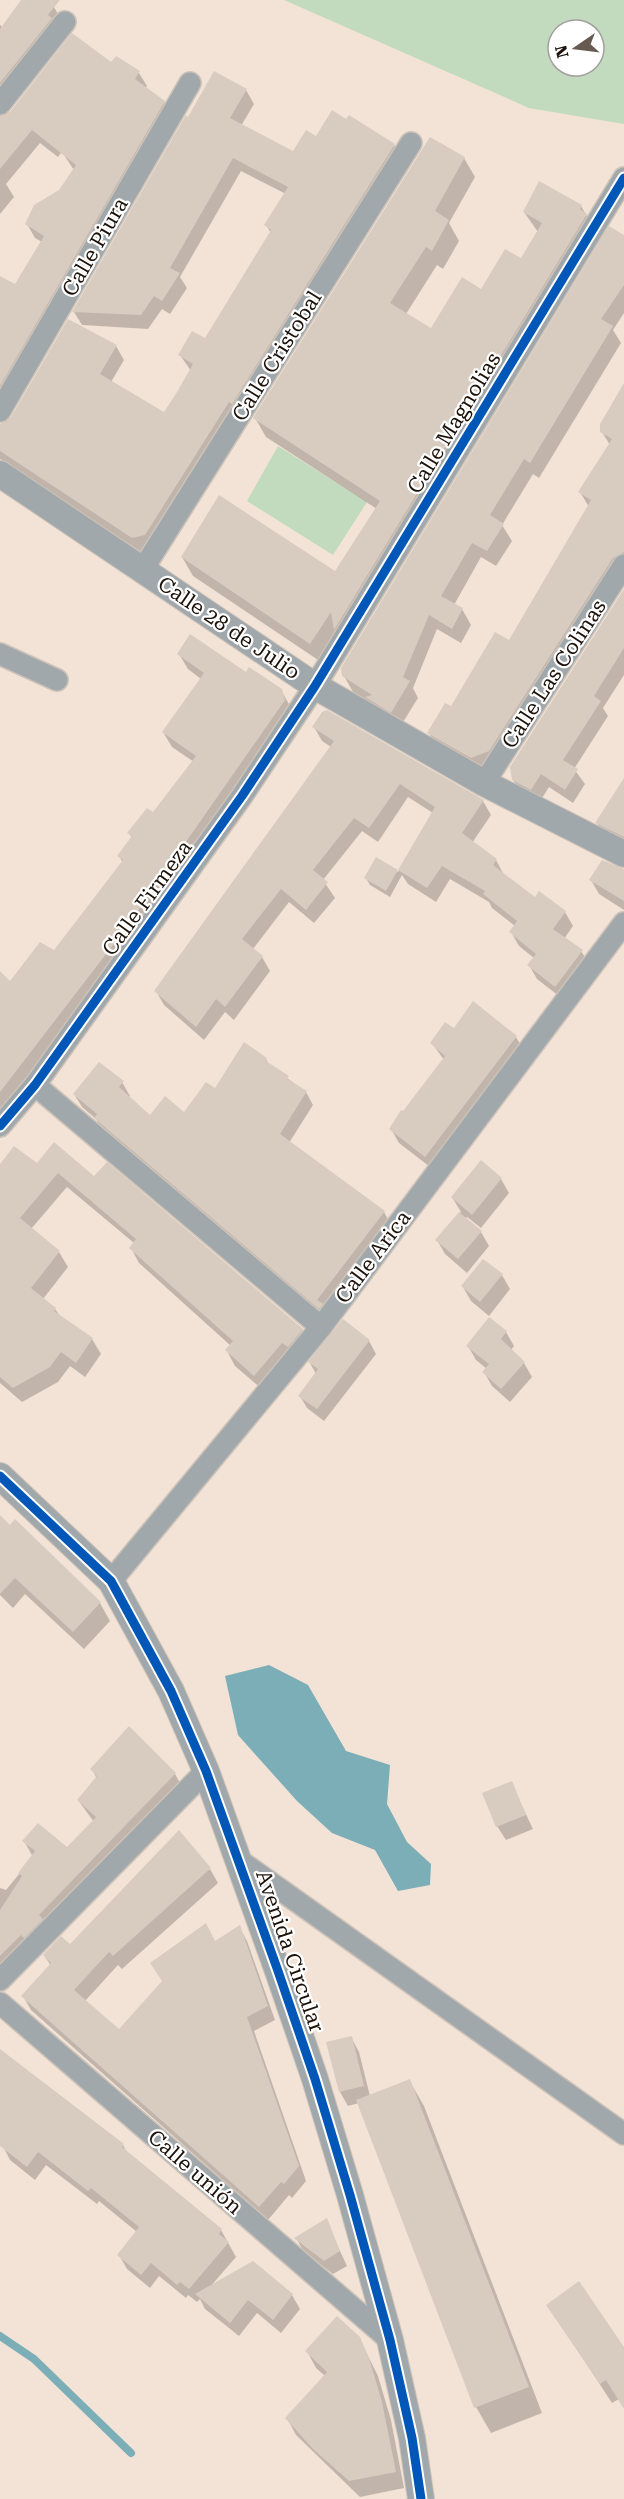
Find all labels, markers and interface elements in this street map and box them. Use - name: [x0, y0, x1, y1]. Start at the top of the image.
- north arrow: [546, 18, 606, 78]
- text: N: [551, 43, 573, 60]
- street label: Calle Piura: [57, 193, 133, 300]
- street label: Calle Cristobal: [227, 286, 327, 425]
- street label: Calle Magnolias: [402, 348, 506, 498]
- street label: Calle 28 de Julio: [153, 572, 305, 684]
- street label: Calle Las Colinas: [497, 595, 611, 753]
- street label: Calle Firmeza: [97, 835, 197, 960]
- street label: Calle Arica: [330, 1206, 416, 1308]
- street label: Avenida Circular: [251, 1867, 329, 2035]
- street label: Calle unión: [143, 2125, 247, 2219]

